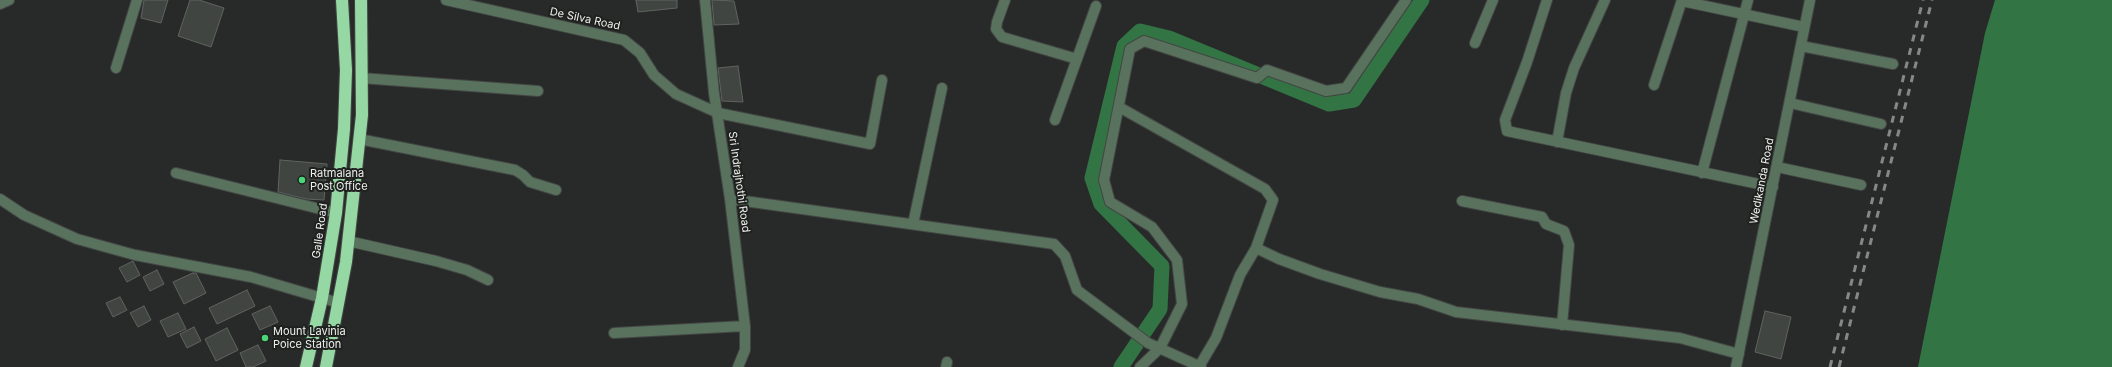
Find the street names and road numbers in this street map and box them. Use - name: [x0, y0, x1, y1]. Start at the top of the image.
- street label: De Silva Road: [549, 5, 621, 33]
- street label: Sri Indrajhothi Road: [725, 131, 753, 233]
- street label: Wedikanda Road: [1747, 137, 1777, 225]
- street label: Galle Road: [310, 202, 330, 260]

